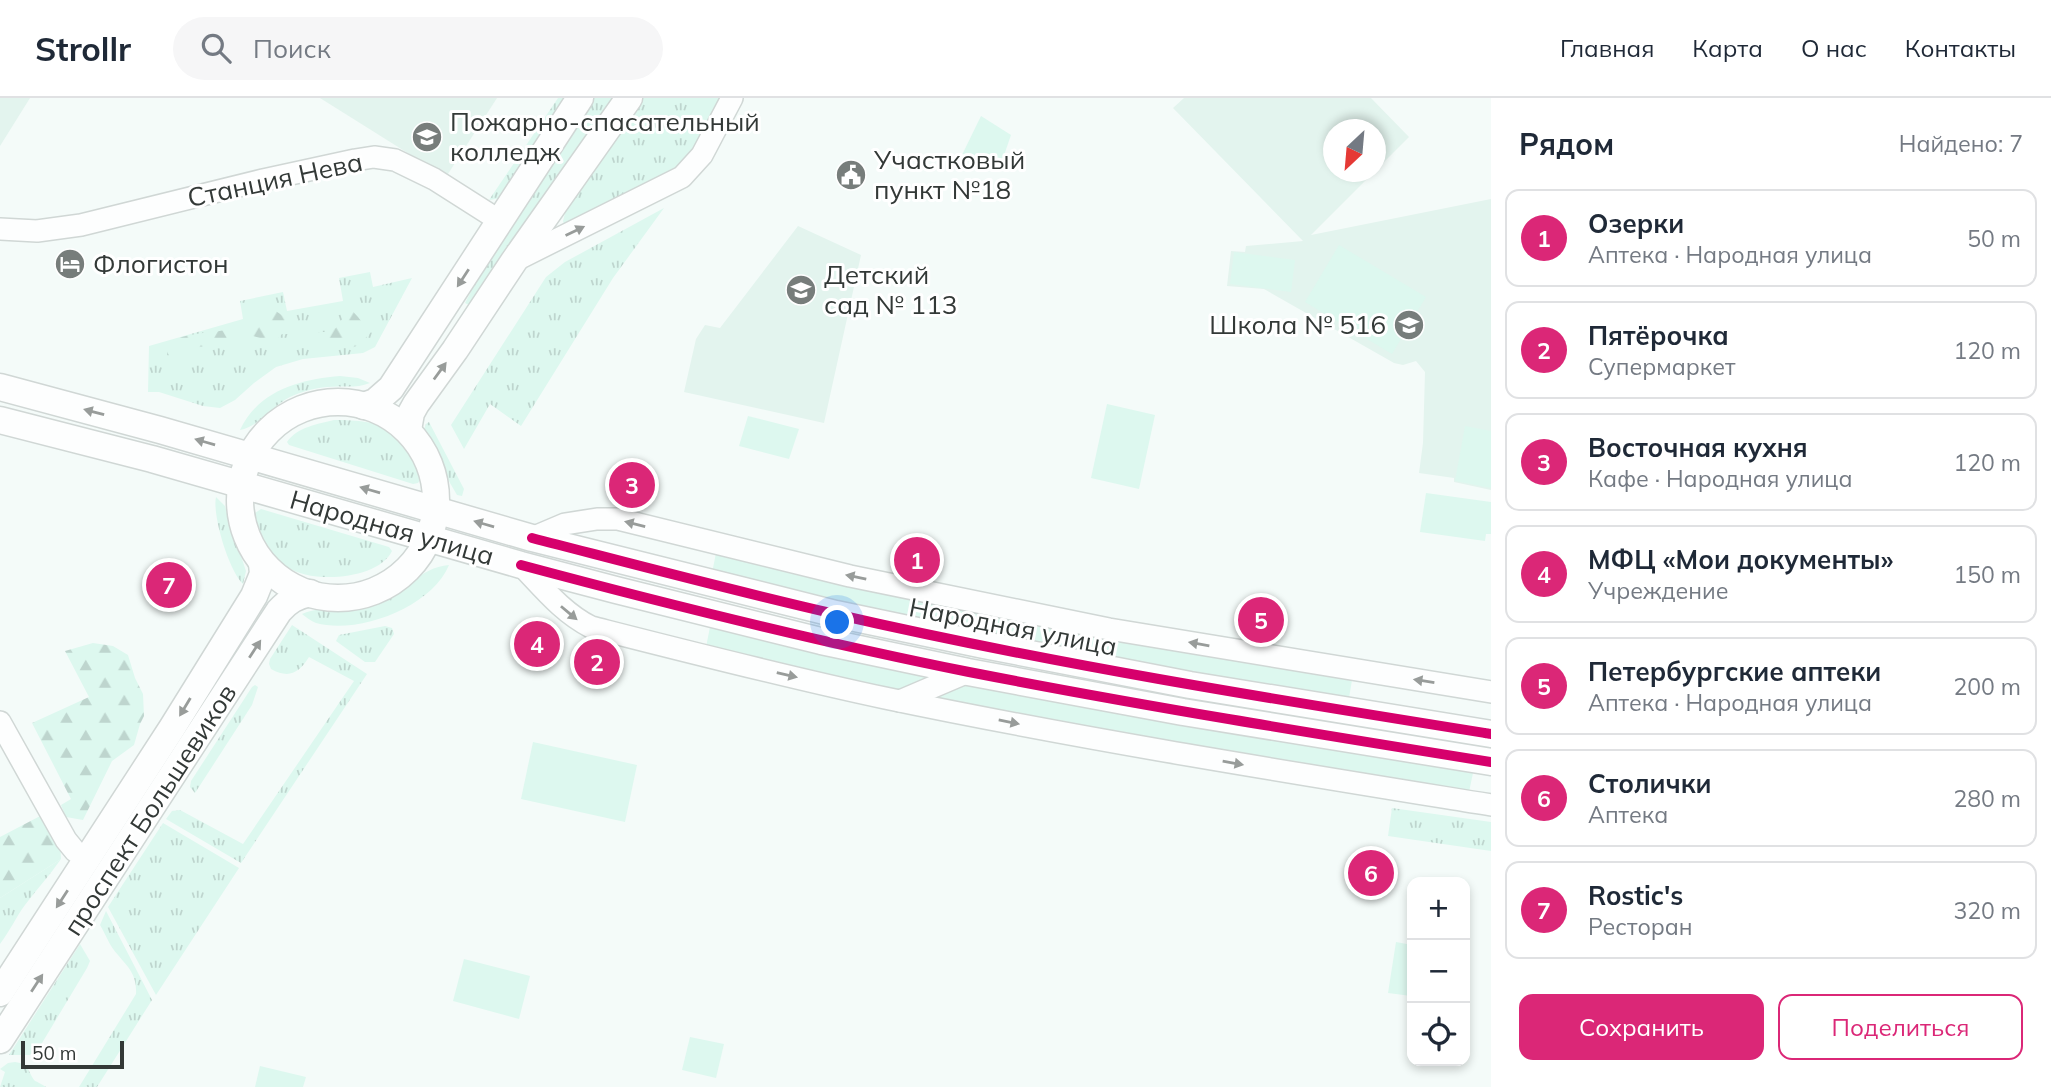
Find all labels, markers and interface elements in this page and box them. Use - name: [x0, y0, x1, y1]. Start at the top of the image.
- search box: [173, 17, 663, 80]
- text: Strollr: [35, 28, 131, 69]
- icon: search: [197, 29, 235, 67]
- text: Поиск: [253, 32, 331, 65]
- text: Главная: [1560, 33, 1654, 63]
- text: Карта: [1692, 33, 1763, 63]
- text: О нас: [1801, 33, 1867, 63]
- text: Контакты: [1905, 33, 2016, 63]
- place label: Пожарно-спасательный колледж: [450, 105, 760, 168]
- north arrow: [1323, 119, 1386, 182]
- school or university icon: Пожарно-спасательный колледж: [410, 120, 444, 154]
- text: Рядом: [1519, 125, 1614, 163]
- text: Найдено: 7: [1899, 129, 2023, 158]
- place label: Участковый пункт №18: [873, 143, 1025, 206]
- street label: Станция Нева: [184, 145, 365, 214]
- public building icon: Участковый пункт №18: [834, 158, 868, 192]
- text: Озерки: [1588, 207, 1684, 240]
- text: 1: [1537, 224, 1551, 253]
- text: 50 m: [1967, 224, 2021, 253]
- one-way arrow: [565, 226, 585, 237]
- text: Аптека · Народная улица: [1588, 240, 1872, 269]
- hotel icon: Флогистон: [53, 247, 87, 281]
- place label: Флогистон: [93, 247, 229, 280]
- place label: Детский сад № 113: [824, 258, 957, 321]
- one-way arrow: [456, 268, 469, 288]
- school or university icon: Детский сад № 113: [784, 273, 818, 307]
- place label: Школа № 516: [1209, 308, 1386, 341]
- school or university icon: Школа № 516: [1392, 308, 1426, 342]
- text: Пятёрочка: [1588, 319, 1729, 352]
- text: 2: [1537, 336, 1551, 365]
- text: 120 m: [1953, 336, 2021, 365]
- text: Супермаркет: [1588, 352, 1735, 381]
- one-way arrow: [432, 362, 446, 380]
- one-way arrow: [83, 406, 105, 417]
- text: Восточная кухня: [1588, 431, 1808, 464]
- one-way arrow: [194, 437, 215, 447]
- text: 3: [1537, 448, 1551, 477]
- text: 120 m: [1953, 448, 2021, 477]
- pin: 3: [609, 459, 655, 511]
- text: Кафе · Народная улица: [1588, 464, 1852, 493]
- street label: Народная улица: [286, 483, 498, 572]
- one-way arrow: [359, 485, 380, 495]
- one-way arrow: [473, 518, 494, 528]
- one-way arrow: [623, 518, 645, 529]
- pin: 1: [894, 534, 940, 586]
- text: МФЦ «Мои документы»: [1588, 543, 1894, 576]
- pin: 7: [146, 559, 192, 611]
- text: 4: [1537, 560, 1551, 589]
- text: 150 m: [1953, 560, 2021, 589]
- one-way arrow: [845, 571, 867, 582]
- text: Учреждение: [1588, 576, 1728, 605]
- street label: Народная улица: [906, 590, 1120, 663]
- pin: 5: [1238, 594, 1284, 646]
- your location: [820, 605, 854, 639]
- one-way arrow: [560, 606, 578, 621]
- pin: 4: [514, 618, 560, 670]
- pin: 2: [574, 636, 620, 688]
- one-way arrow: [1188, 638, 1210, 649]
- one-way arrow: [248, 639, 261, 658]
- text: Петербургские аптеки: [1588, 655, 1881, 688]
- one-way arrow: [776, 670, 798, 681]
- text: 5: [1537, 672, 1551, 701]
- text: 200 m: [1953, 672, 2021, 701]
- one-way arrow: [1412, 675, 1434, 686]
- street label: проспект Большевиков: [56, 678, 243, 942]
- text: Аптека · Народная улица: [1588, 688, 1872, 717]
- one-way arrow: [178, 697, 191, 717]
- one-way arrow: [998, 717, 1020, 728]
- one-way arrow: [1222, 758, 1244, 769]
- text: Столички: [1588, 767, 1712, 800]
- text: 6: [1537, 784, 1551, 813]
- text: 280 m: [1953, 784, 2021, 813]
- text: Аптека: [1588, 800, 1668, 829]
- pin: 6: [1348, 847, 1394, 899]
- map controls: [1407, 877, 1470, 1066]
- button: +: [1407, 877, 1470, 940]
- text: Rostic's: [1588, 879, 1683, 912]
- one-way arrow: [55, 889, 68, 908]
- text: 7: [1537, 896, 1551, 925]
- text: 320 m: [1953, 896, 2021, 925]
- text: Ресторан: [1588, 912, 1693, 941]
- button: −: [1407, 940, 1470, 1003]
- one-way arrow: [31, 973, 44, 993]
- button: Сохранить: [1519, 994, 1764, 1060]
- button: Поделиться: [1778, 994, 2023, 1060]
- button: locate: [1407, 1003, 1470, 1066]
- scale bar: [21, 1038, 124, 1070]
- text: 50 m: [32, 1041, 76, 1065]

